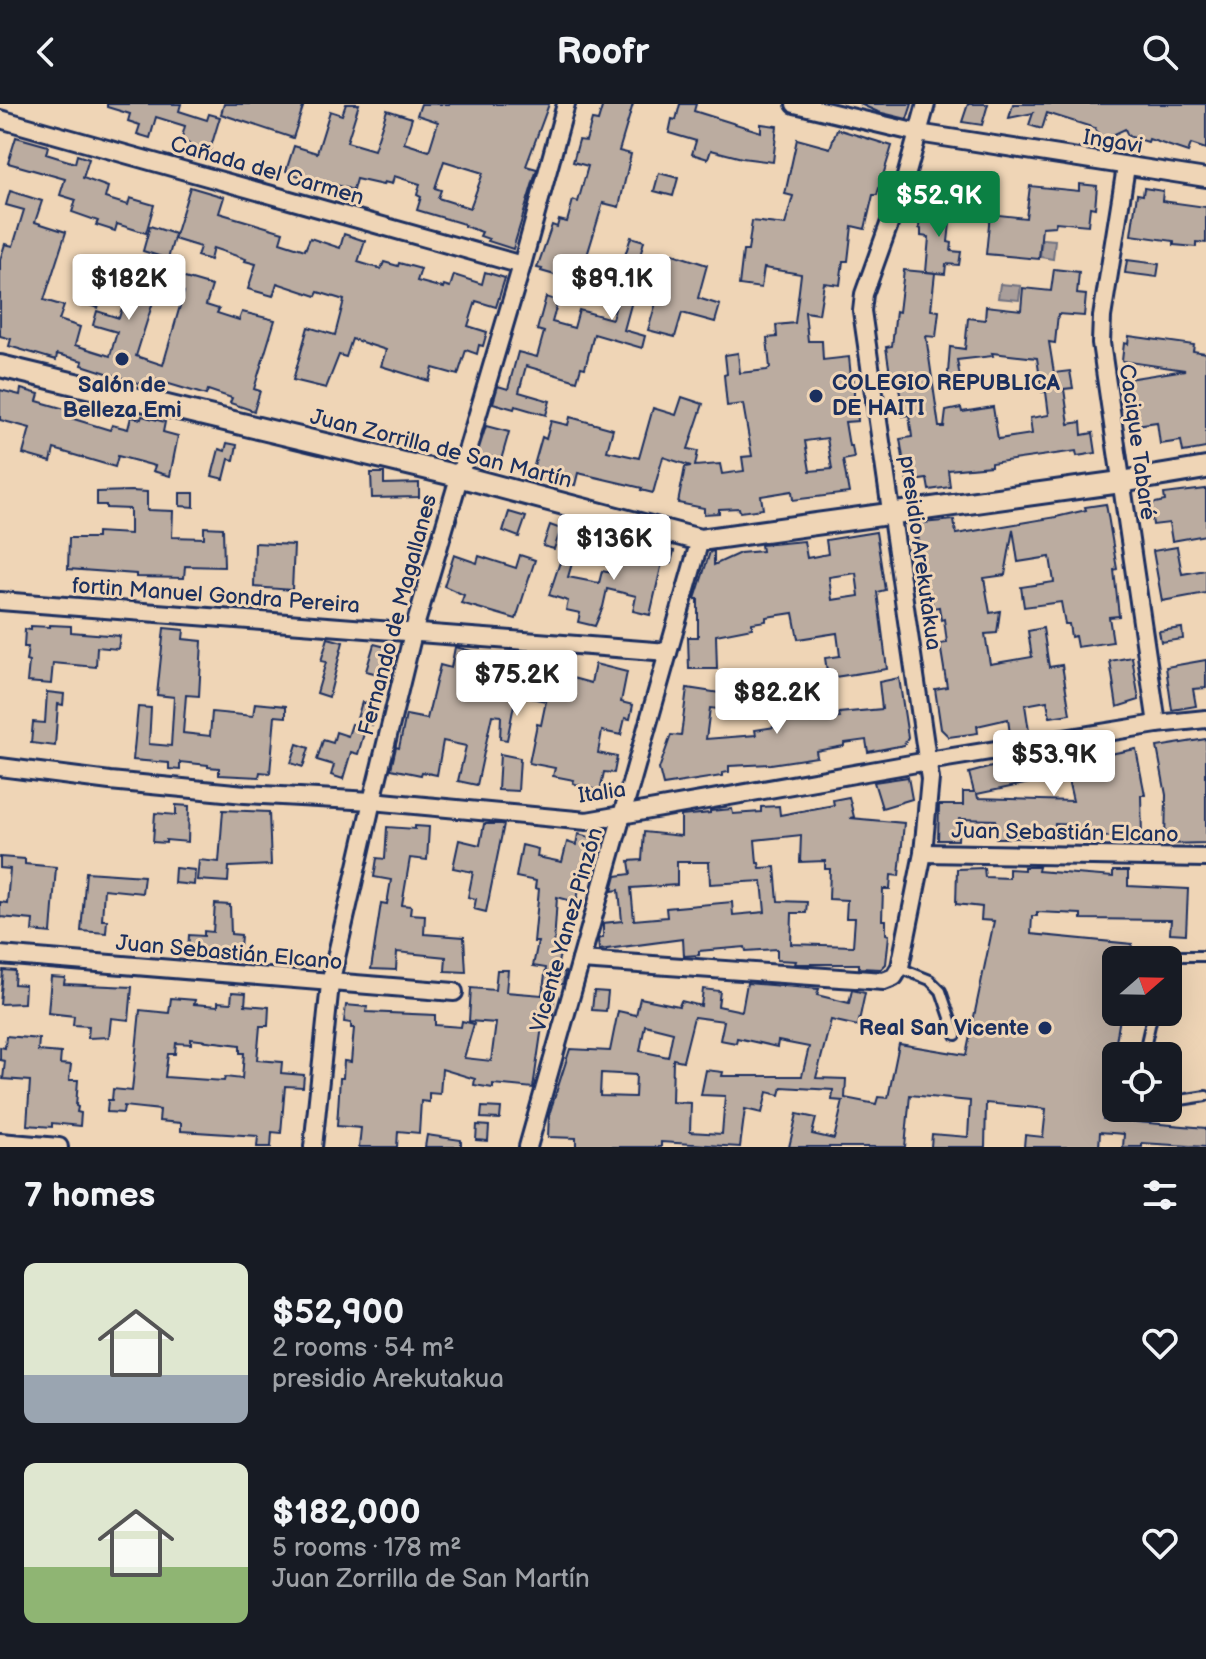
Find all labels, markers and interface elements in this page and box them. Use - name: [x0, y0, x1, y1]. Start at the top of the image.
- icon: back: [24, 30, 68, 74]
- icon: search: [1138, 30, 1182, 74]
- text: Roofr: [557, 31, 649, 74]
- street label: Ingavi: [1081, 124, 1145, 160]
- street label: Cañada del Carmen: [167, 130, 367, 212]
- pin: $52.9K: [874, 171, 1004, 239]
- text: $52.9K: [896, 181, 982, 212]
- pin: $182K: [73, 254, 185, 322]
- pin: $89.1K: [547, 254, 677, 322]
- text: $182K: [91, 264, 167, 295]
- text: $89.1K: [571, 264, 653, 295]
- marker: Salón de Belleza Emi: [113, 350, 131, 368]
- street label: Cacique Tabaré: [1113, 362, 1161, 522]
- place label: COLEGIO REPUBLICA DE HAITI: [832, 370, 1061, 422]
- place label: Salón de Belleza Emi: [62, 372, 182, 424]
- marker: COLEGIO REPUBLICA DE HAITI: [807, 387, 825, 405]
- street label: Juan Zorrilla de San Martín: [307, 403, 575, 495]
- street label: presidio Arekutakua: [893, 454, 947, 652]
- street label: Fernando de Magallanes: [353, 491, 443, 738]
- pin: $136K: [558, 514, 670, 582]
- text: $136K: [576, 524, 652, 555]
- street label: fortin Manuel Gondra Pereira: [71, 572, 361, 620]
- pin: $75.2K: [452, 650, 582, 718]
- text: $75.2K: [474, 660, 560, 691]
- pin: $82.2K: [712, 668, 842, 736]
- text: $82.2K: [733, 678, 821, 709]
- pin: $53.9K: [989, 730, 1119, 798]
- text: $53.9K: [1011, 740, 1097, 771]
- street label: Italia: [576, 776, 628, 810]
- street label: Juan Sebastián Elcano: [951, 818, 1179, 848]
- street label: Vicente Yanez Pinzón: [525, 825, 609, 1035]
- street label: Juan Sebastián Elcano: [115, 930, 343, 976]
- north arrow: [1102, 946, 1182, 1026]
- map controls: [1102, 946, 1182, 1122]
- place label: Real San Vicente: [859, 1015, 1029, 1042]
- marker: Real San Vicente: [1036, 1019, 1054, 1037]
- button: locate: [1102, 1042, 1182, 1122]
- icon: filters: [1138, 1173, 1182, 1217]
- text: 7 homes: [24, 1175, 155, 1216]
- text: $52,900: [272, 1292, 404, 1333]
- icon: home: [88, 1295, 184, 1391]
- icon: heart: [1138, 1321, 1182, 1365]
- text: 2 rooms · 54 m²: [272, 1333, 455, 1364]
- text: presidio Arekutakua: [272, 1364, 504, 1395]
- text: $182,000: [272, 1492, 421, 1533]
- icon: home: [88, 1495, 184, 1591]
- icon: heart: [1138, 1521, 1182, 1565]
- text: 5 rooms · 178 m²: [272, 1533, 461, 1564]
- text: Juan Zorrilla de San Martín: [272, 1564, 590, 1595]

